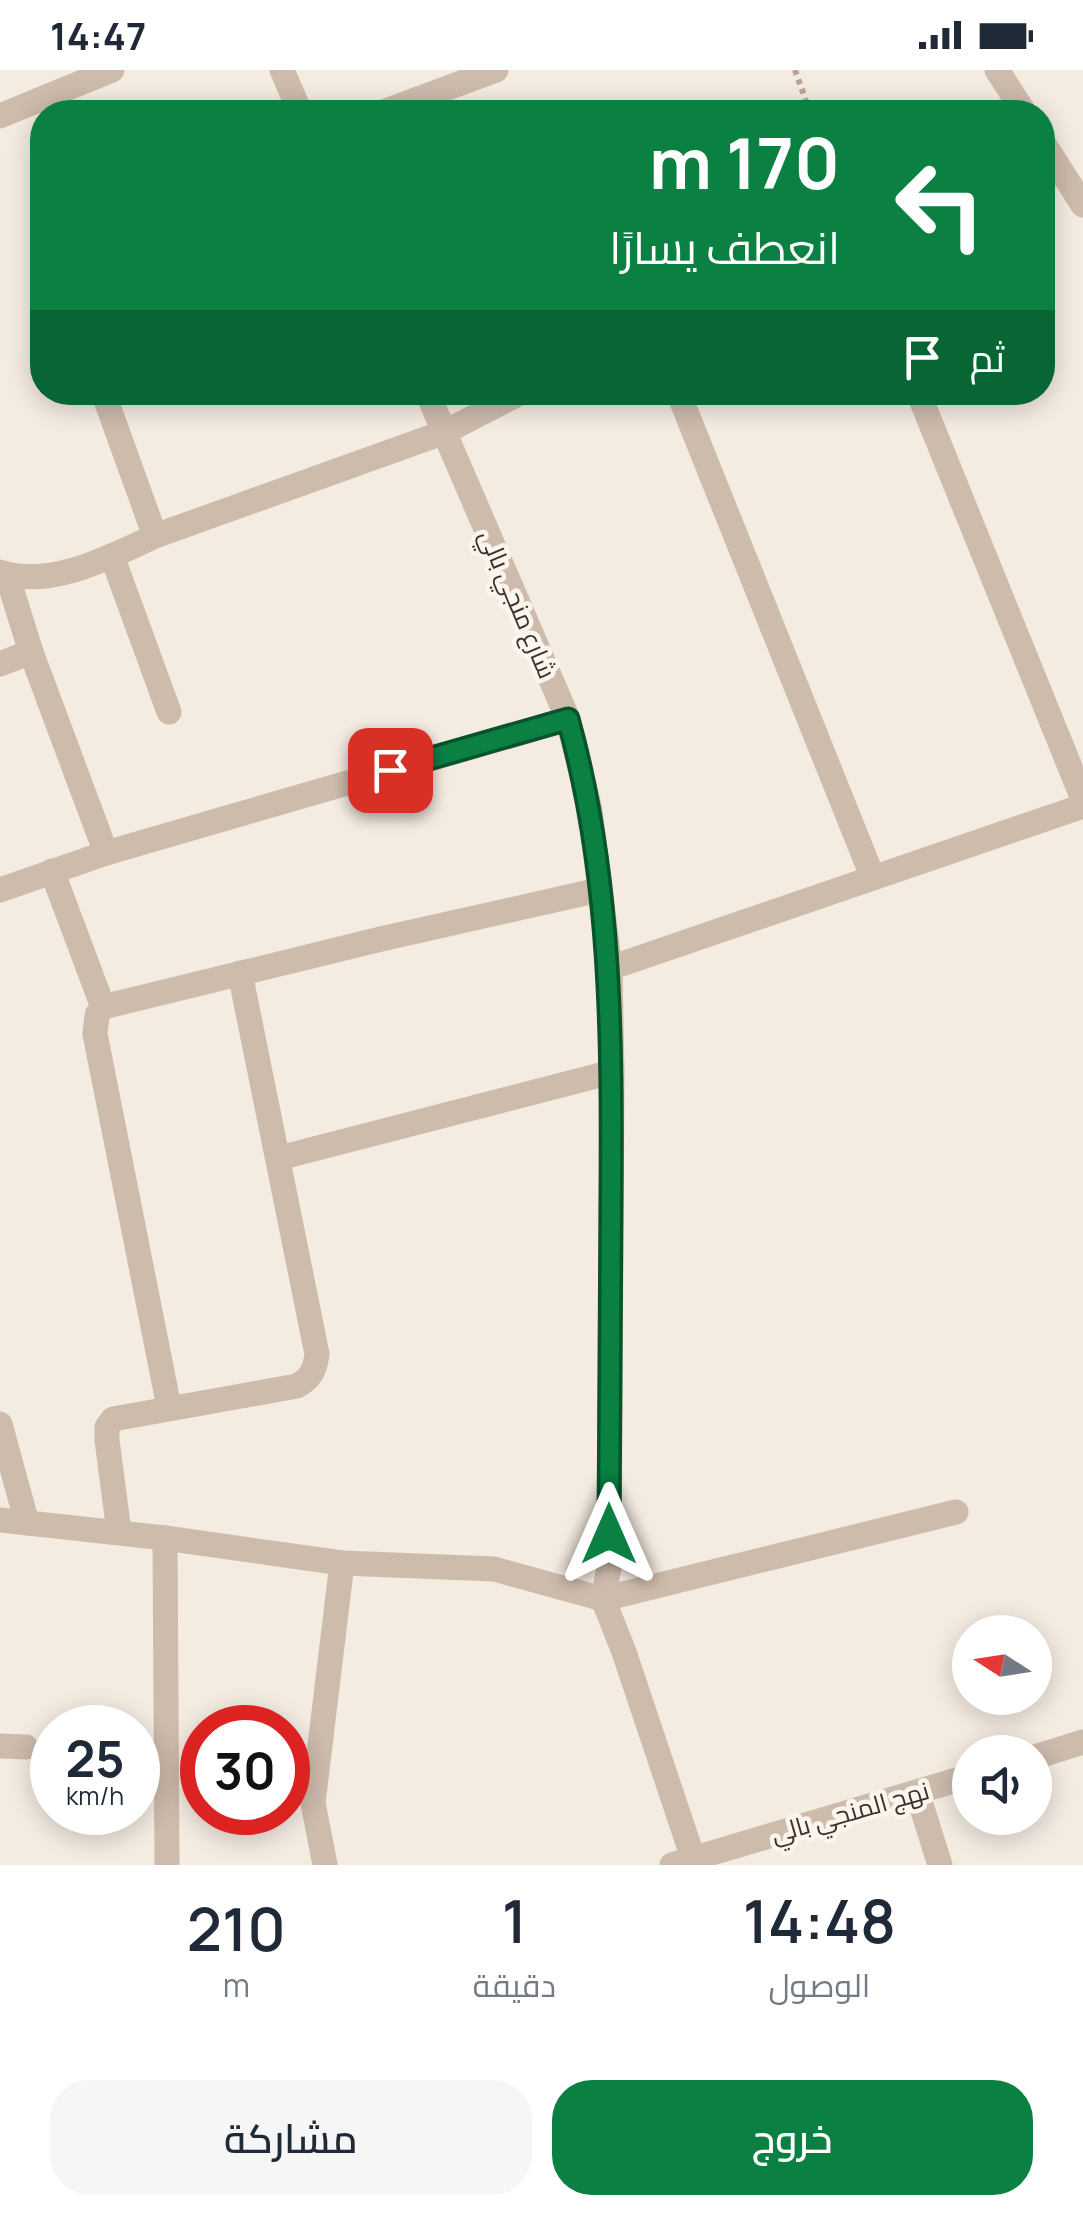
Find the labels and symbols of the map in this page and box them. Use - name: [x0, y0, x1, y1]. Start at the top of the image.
- street label: شارع منجي بالي: [469, 524, 566, 685]
- pin: [348, 728, 433, 813]
- position arrow: [557, 1482, 661, 1586]
- north arrow: [952, 1615, 1052, 1715]
- speed limit sign: 30: [180, 1705, 310, 1835]
- street label: نهج المنجي بالي: [766, 1772, 934, 1854]

